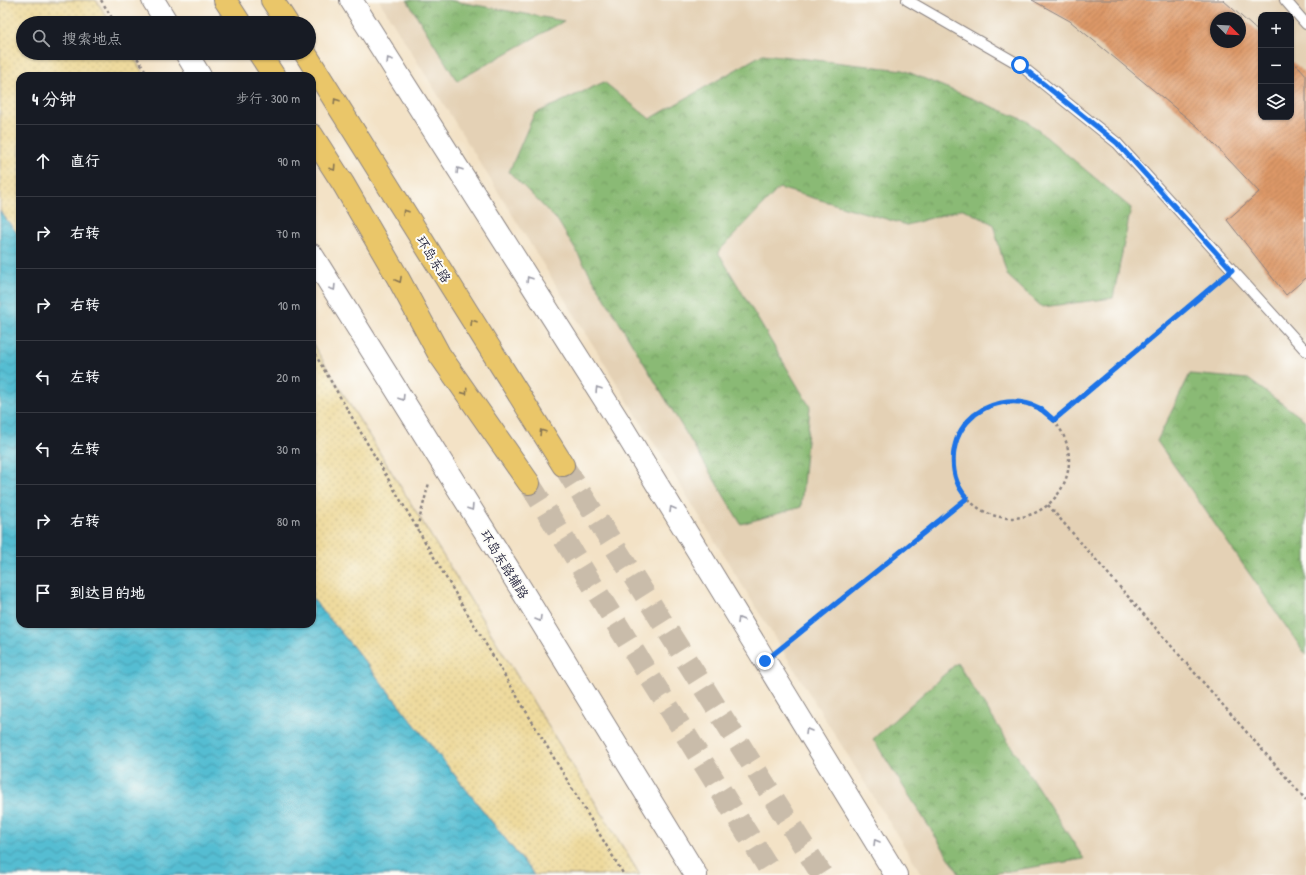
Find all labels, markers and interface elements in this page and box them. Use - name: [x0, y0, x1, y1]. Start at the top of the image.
- north arrow: [1210, 12, 1246, 48]
- map controls: [1258, 12, 1294, 120]
- button: +: [1258, 12, 1294, 48]
- search box: [16, 16, 316, 60]
- icon: search: [30, 27, 52, 49]
- text: 搜索地点: [62, 28, 122, 49]
- button: −: [1258, 48, 1294, 84]
- route start: [1011, 56, 1029, 74]
- one-way arrow: [386, 57, 394, 64]
- button: layers: [1258, 84, 1294, 120]
- text: 4 分钟: [32, 87, 76, 110]
- text: 步行 · 300 m: [236, 89, 300, 107]
- one-way arrow: [333, 99, 340, 106]
- icon: ahead: [32, 150, 54, 172]
- text: 直行: [70, 150, 100, 171]
- text: 90 m: [278, 152, 300, 170]
- one-way arrow: [328, 164, 336, 171]
- one-way arrow: [457, 167, 464, 174]
- one-way arrow: [402, 209, 409, 216]
- icon: right: [32, 222, 54, 244]
- text: 右转: [70, 222, 100, 243]
- text: 70 m: [276, 224, 300, 242]
- street label: 环岛东路: [413, 232, 455, 286]
- one-way arrow: [394, 276, 402, 283]
- one-way arrow: [526, 276, 533, 283]
- one-way arrow: [328, 284, 335, 291]
- icon: right: [32, 294, 54, 316]
- text: 右转: [70, 294, 100, 315]
- text: 10 m: [278, 296, 300, 314]
- one-way arrow: [471, 319, 478, 326]
- icon: left: [32, 366, 54, 388]
- text: 左转: [70, 366, 100, 387]
- text: 20 m: [276, 368, 300, 386]
- one-way arrow: [596, 386, 603, 393]
- one-way arrow: [460, 388, 468, 395]
- one-way arrow: [397, 394, 404, 401]
- one-way arrow: [540, 429, 547, 436]
- icon: left: [32, 438, 54, 460]
- text: 左转: [70, 438, 100, 459]
- text: 30 m: [277, 440, 300, 458]
- one-way arrow: [466, 504, 473, 511]
- one-way arrow: [670, 506, 677, 513]
- icon: right: [32, 510, 54, 532]
- text: 右转: [70, 510, 100, 531]
- text: 80 m: [277, 512, 300, 530]
- street label: 环岛东路辅路: [477, 526, 533, 602]
- icon: arrive: [32, 582, 54, 604]
- text: 到达目的地: [70, 582, 145, 603]
- one-way arrow: [535, 615, 542, 622]
- one-way arrow: [737, 617, 745, 624]
- route end: [756, 652, 774, 670]
- one-way arrow: [805, 728, 812, 735]
- one-way arrow: [873, 839, 880, 846]

